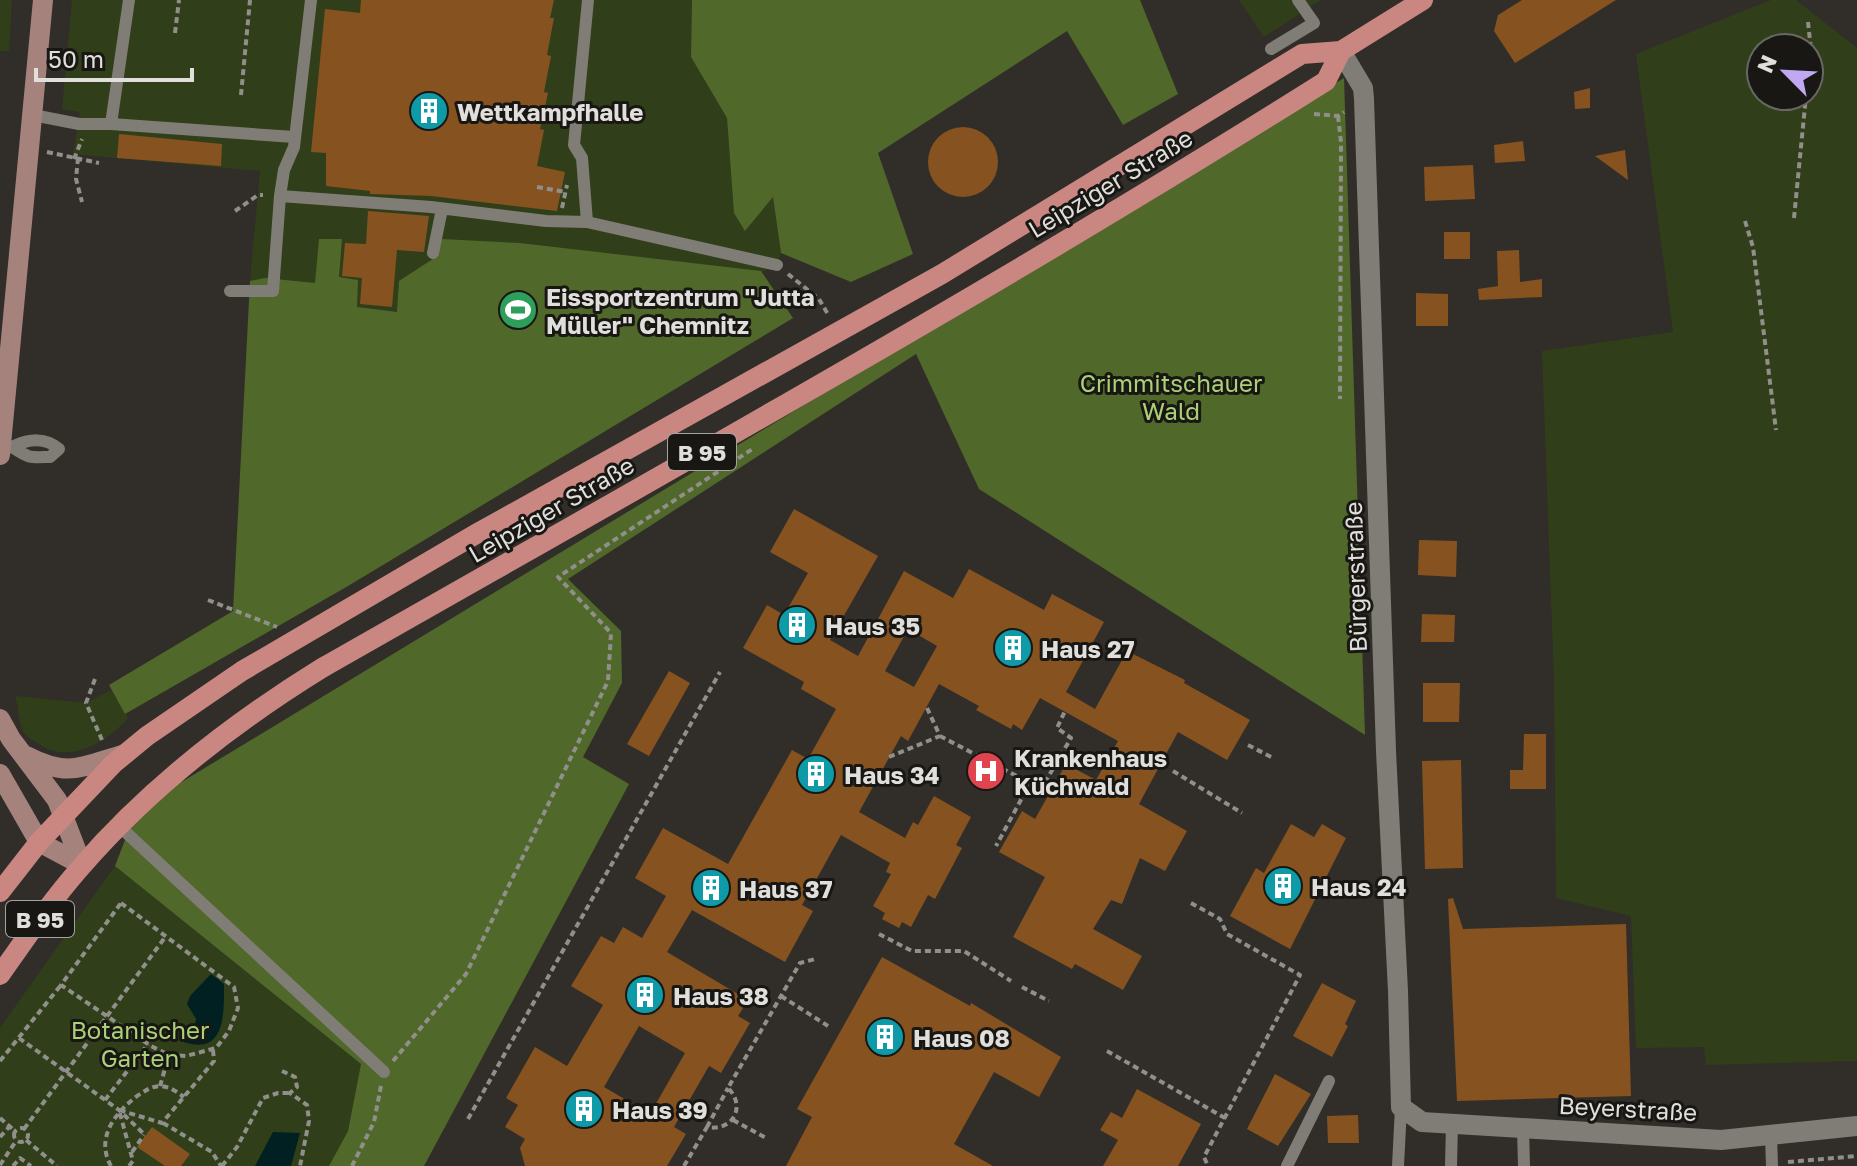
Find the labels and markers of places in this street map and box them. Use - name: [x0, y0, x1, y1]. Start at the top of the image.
- building icon: Wettkampfhalle: [408, 90, 450, 132]
- place label: Wettkampfhalle: [457, 97, 643, 126]
- place label: Eissportzentrum "Jutta Müller" Chemnitz: [546, 282, 815, 339]
- sports icon: Eissportzentrum "Jutta Müller" Chemnitz: [497, 289, 539, 331]
- building icon: Haus 35: [776, 604, 818, 646]
- place label: Haus 35: [825, 611, 920, 640]
- building icon: Haus 27: [992, 627, 1034, 669]
- place label: Haus 27: [1041, 634, 1135, 663]
- place label: Krankenhaus Küchwald: [1014, 743, 1167, 800]
- hospital icon: Krankenhaus Küchwald: [965, 750, 1007, 792]
- building icon: Haus 34: [795, 753, 837, 795]
- place label: Haus 34: [844, 760, 940, 789]
- building icon: Haus 24: [1262, 865, 1304, 907]
- building icon: Haus 37: [690, 867, 732, 909]
- place label: Haus 24: [1311, 872, 1407, 901]
- place label: Haus 37: [739, 874, 833, 903]
- building icon: Haus 38: [624, 974, 666, 1016]
- place label: Haus 38: [673, 981, 769, 1010]
- building icon: Haus 08: [864, 1016, 906, 1058]
- place label: Haus 08: [913, 1023, 1010, 1052]
- building icon: Haus 39: [563, 1088, 605, 1130]
- place label: Haus 39: [612, 1095, 708, 1124]

